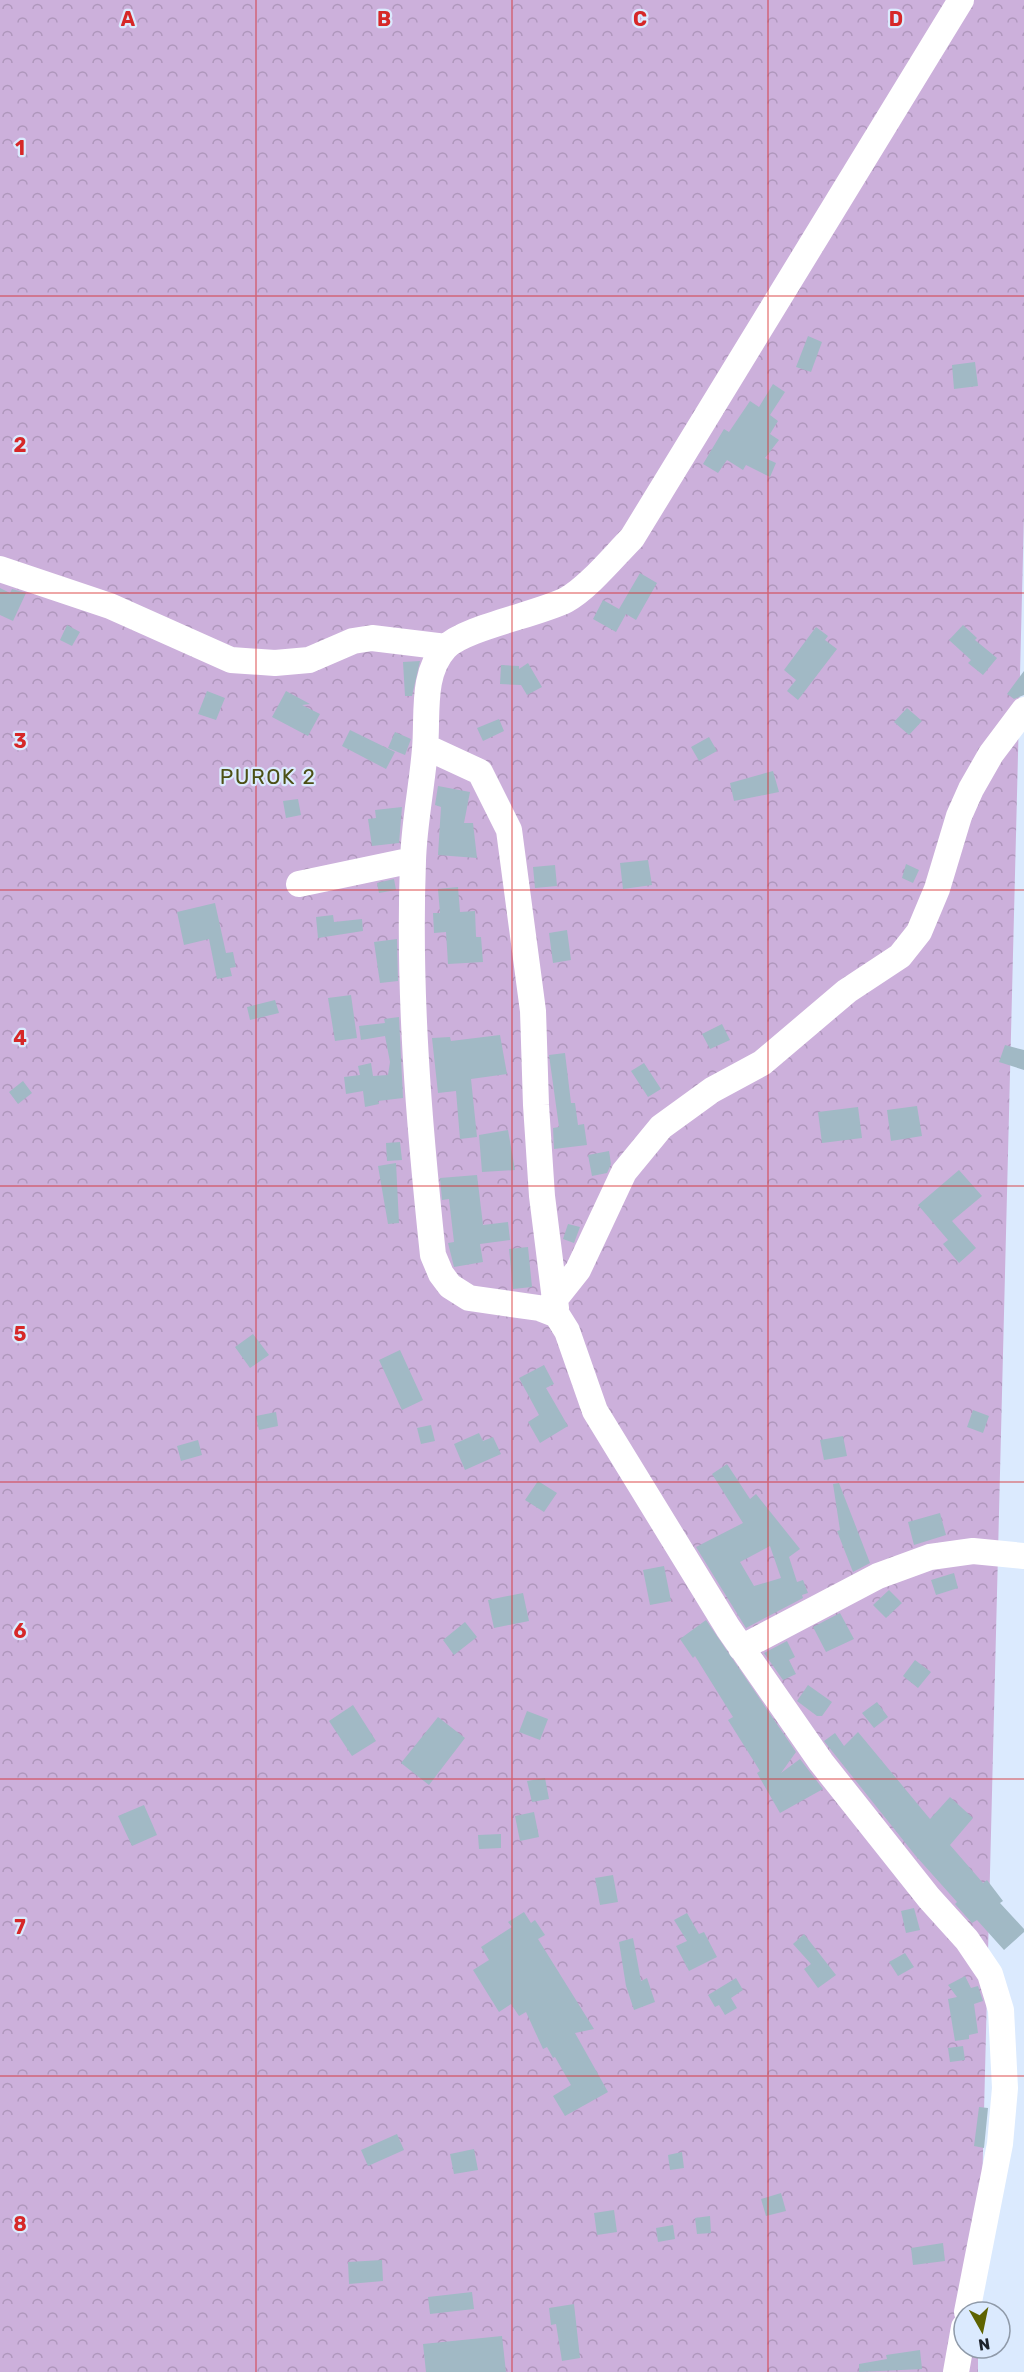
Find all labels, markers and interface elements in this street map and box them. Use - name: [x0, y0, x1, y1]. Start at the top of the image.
- text: A: [121, 7, 136, 31]
- text: B: [377, 7, 391, 31]
- text: C: [633, 7, 647, 31]
- text: D: [889, 7, 903, 31]
- text: 1: [15, 136, 25, 160]
- text: 2: [14, 433, 27, 457]
- text: 3: [13, 729, 27, 753]
- district label: PUROK 2: [220, 764, 316, 789]
- text: 4: [13, 1026, 27, 1050]
- text: 5: [14, 1322, 27, 1346]
- text: 6: [13, 1619, 27, 1643]
- text: 7: [14, 1915, 26, 1939]
- text: 8: [13, 2212, 27, 2236]
- north arrow: [952, 2300, 1012, 2360]
- text: N: [977, 2334, 991, 2355]

